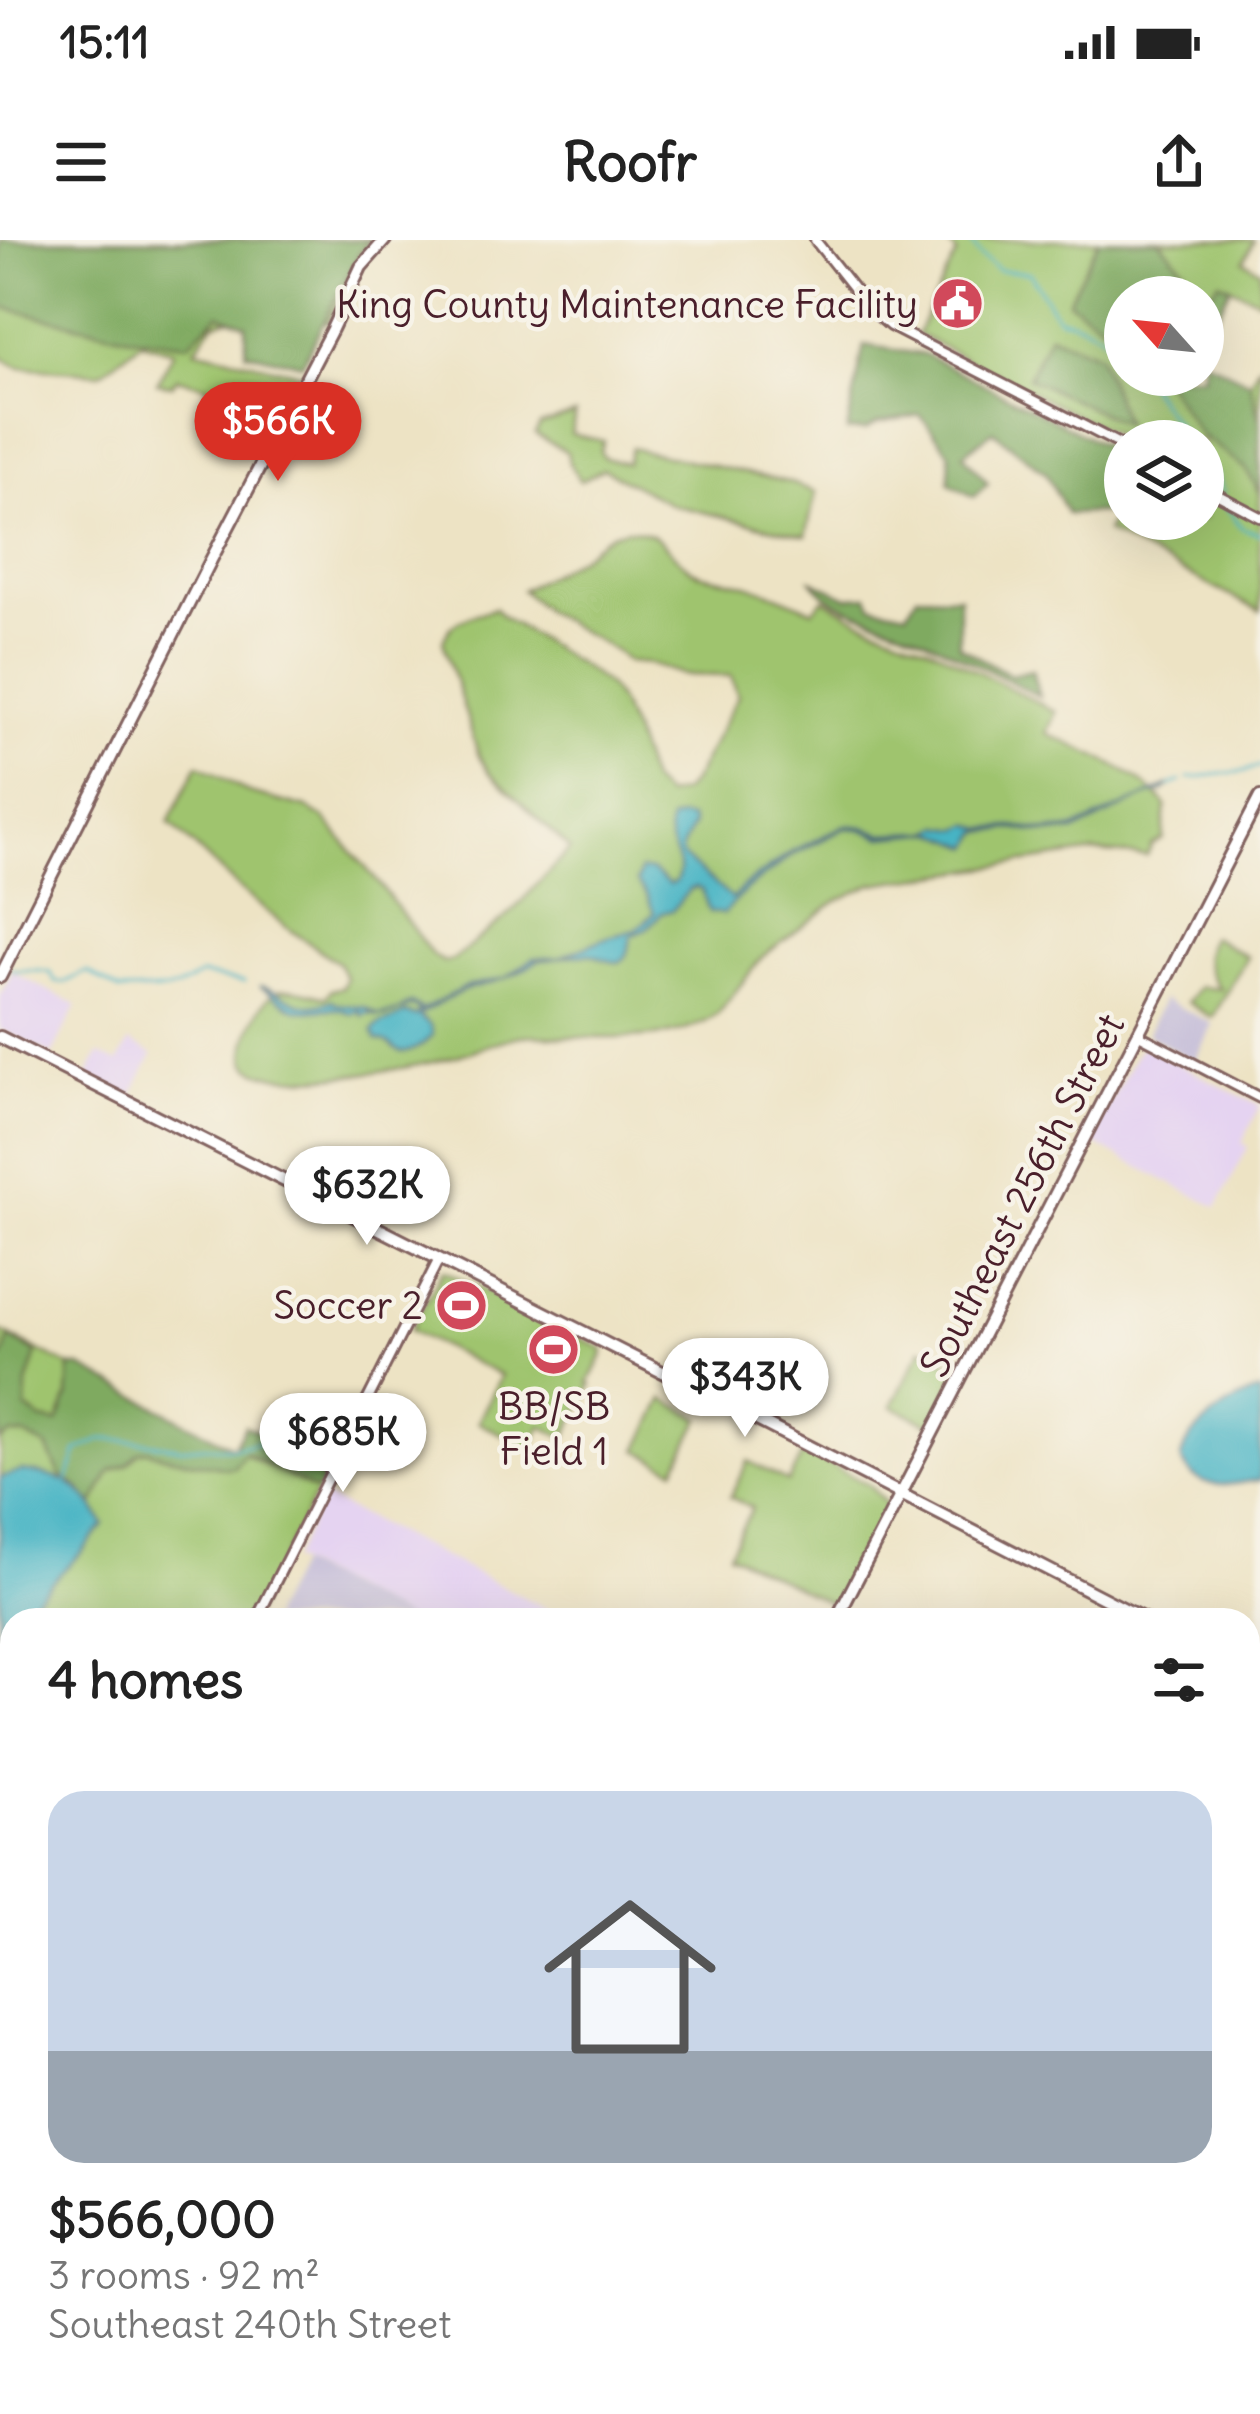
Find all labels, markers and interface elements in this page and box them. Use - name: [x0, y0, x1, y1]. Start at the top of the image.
- text: 15:11: [60, 14, 150, 70]
- text: Roofr: [563, 128, 697, 196]
- icon: menu: [48, 129, 114, 195]
- icon: share: [1146, 129, 1212, 195]
- public building icon: King County Maintenance Facility: [929, 276, 985, 332]
- north arrow: [1104, 276, 1224, 396]
- map controls: [1104, 276, 1224, 540]
- place label: King County Maintenance Facility: [336, 280, 918, 329]
- pin: $566K: [194, 382, 362, 484]
- text: $566K: [221, 396, 335, 445]
- button: layers: [1104, 420, 1224, 540]
- street label: Southeast 256th Street: [910, 1006, 1135, 1385]
- pin: $632K: [283, 1146, 451, 1248]
- text: $632K: [311, 1160, 423, 1209]
- sports icon: Soccer 2: [434, 1277, 490, 1333]
- place label: Soccer 2: [273, 1281, 423, 1330]
- sports icon: BB/SB Field 1: [526, 1321, 582, 1377]
- pin: $343K: [661, 1338, 829, 1440]
- text: $343K: [689, 1352, 801, 1401]
- place label: BB/SB Field 1: [498, 1382, 610, 1476]
- pin: $685K: [259, 1393, 427, 1495]
- text: $685K: [286, 1407, 400, 1456]
- icon: filters: [1146, 1647, 1212, 1713]
- text: 4 homes: [48, 1648, 243, 1712]
- icon: home: [522, 1869, 738, 2085]
- text: $566,000: [48, 2187, 276, 2251]
- text: 3 rooms · 92 m²: [48, 2251, 320, 2300]
- text: Southeast 240th Street: [48, 2300, 451, 2349]

